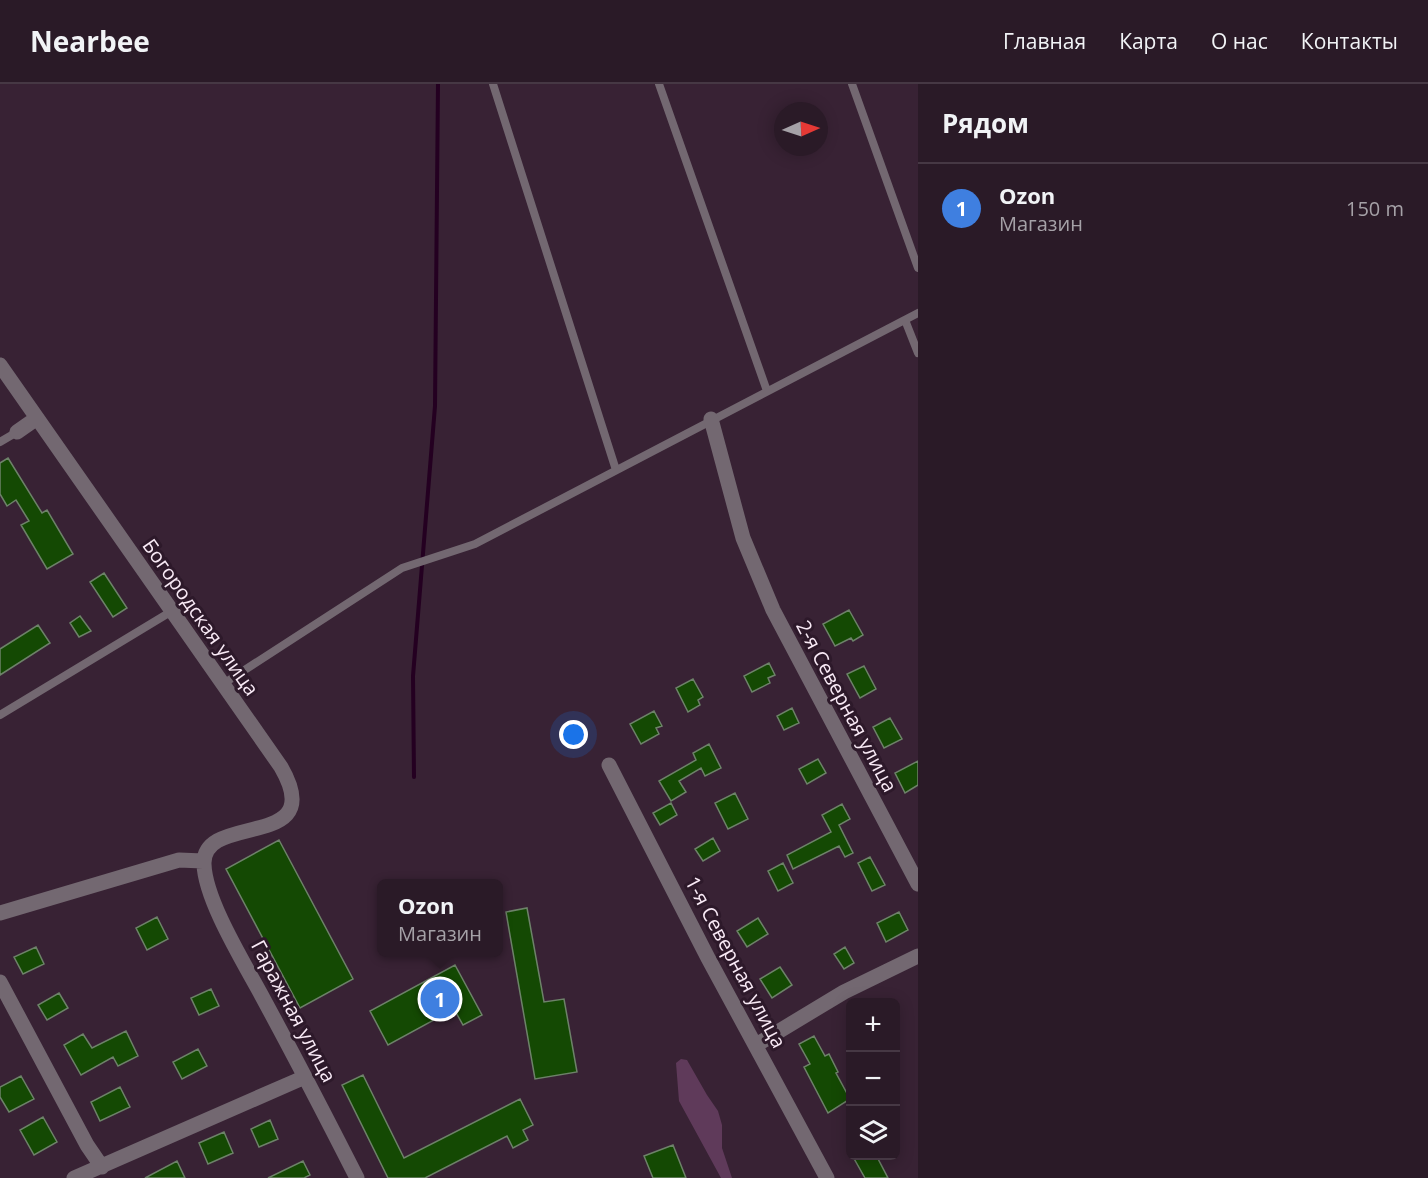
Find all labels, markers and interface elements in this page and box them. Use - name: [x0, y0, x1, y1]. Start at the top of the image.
- text: Nearbee: [30, 22, 150, 60]
- text: Главная: [1003, 27, 1086, 55]
- text: Карта: [1119, 27, 1178, 55]
- text: О нас: [1211, 27, 1268, 55]
- text: Контакты: [1301, 27, 1398, 55]
- north arrow: [774, 102, 828, 156]
- text: Рядом: [942, 105, 1029, 141]
- text: Ozon: [999, 180, 1055, 210]
- text: 1: [956, 195, 967, 222]
- text: 150 m: [1346, 195, 1404, 222]
- text: Магазин: [999, 210, 1083, 237]
- street label: Богородская улица: [137, 533, 265, 701]
- street label: 2-я Северная улица: [790, 615, 904, 797]
- your location: [559, 720, 588, 749]
- street label: 1-я Северная улица: [679, 871, 793, 1053]
- popup: [377, 879, 503, 957]
- text: Ozon: [398, 890, 454, 920]
- text: Магазин: [398, 920, 482, 947]
- street label: Гаражная улица: [245, 935, 343, 1087]
- pin: 1: [420, 976, 460, 1022]
- map controls: [846, 998, 900, 1160]
- button: +: [846, 998, 900, 1052]
- button: −: [846, 1052, 900, 1106]
- button: layers: [846, 1106, 900, 1160]

